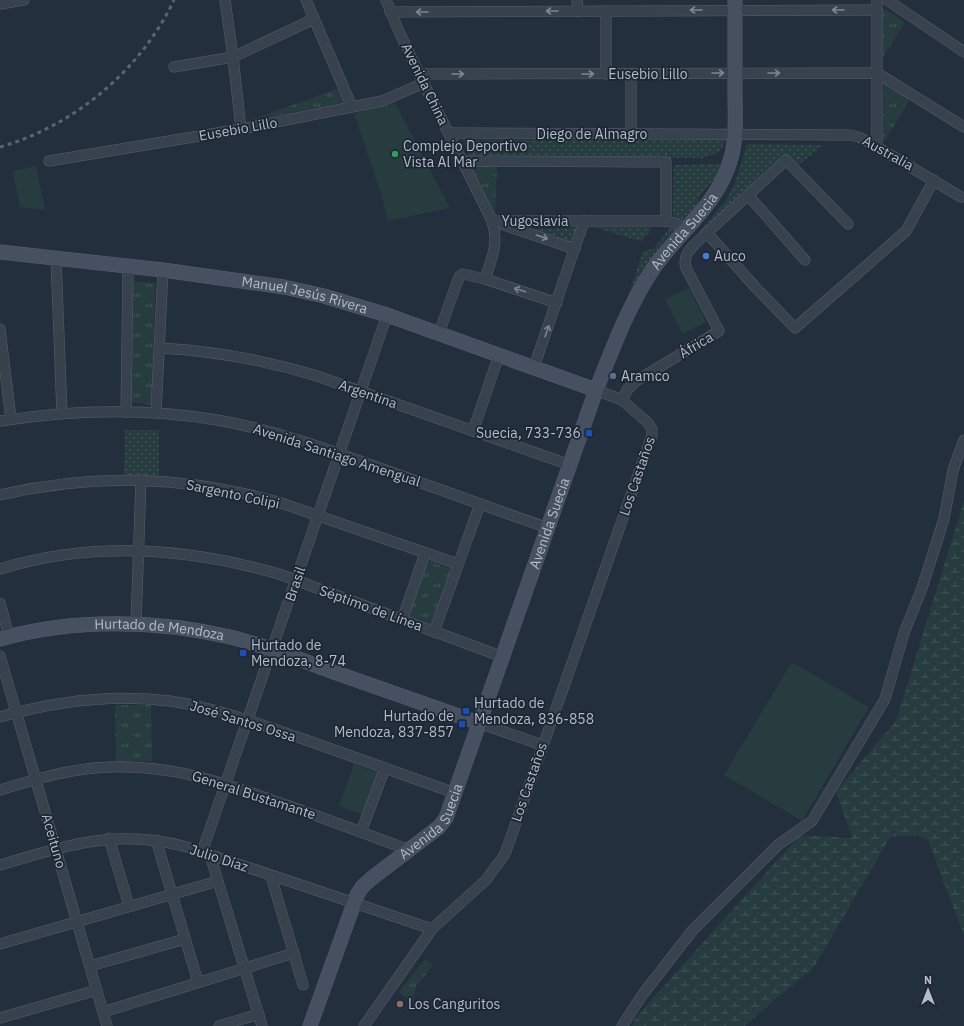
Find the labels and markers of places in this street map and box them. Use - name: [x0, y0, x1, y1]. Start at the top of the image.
- place label: Complejo Deportivo Vista Al Mar: [403, 137, 527, 171]
- marker: Complejo Deportivo Vista Al Mar: [390, 149, 400, 159]
- place label: Auco: [714, 247, 746, 265]
- marker: Auco: [701, 251, 711, 261]
- place label: Aramco: [621, 367, 670, 385]
- marker: Aramco: [608, 371, 618, 381]
- place label: Suecia, 733-736: [476, 424, 581, 442]
- marker: Suecia, 733-736: [584, 428, 594, 438]
- place label: Hurtado de Mendoza, 8-74: [251, 636, 346, 670]
- marker: Hurtado de Mendoza, 8-74: [238, 648, 248, 658]
- place label: Hurtado de Mendoza, 836-858: [474, 694, 594, 728]
- marker: Hurtado de Mendoza, 836-858: [461, 706, 471, 716]
- place label: Hurtado de Mendoza, 837-857: [334, 707, 454, 741]
- marker: Hurtado de Mendoza, 837-857: [457, 719, 467, 729]
- place label: Los Canguritos: [408, 995, 501, 1013]
- marker: Los Canguritos: [395, 999, 405, 1009]

